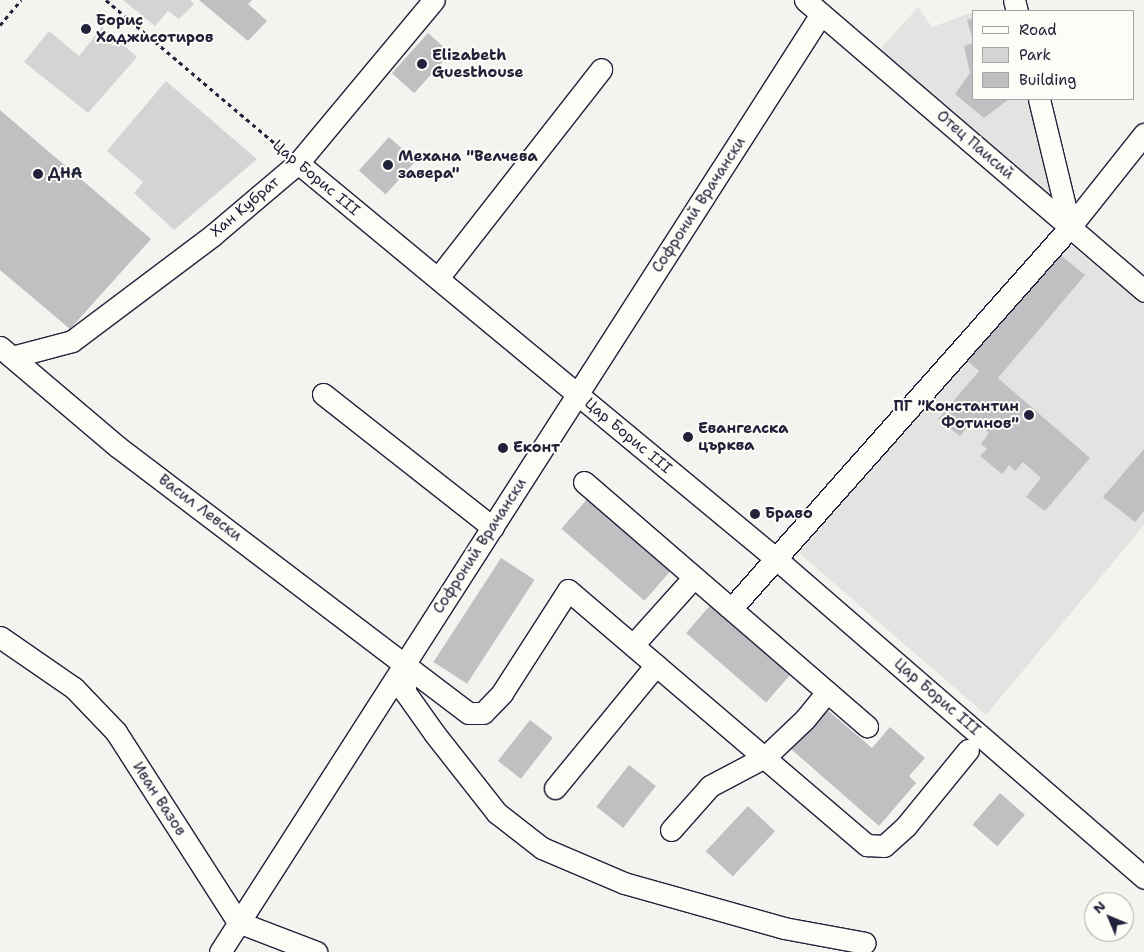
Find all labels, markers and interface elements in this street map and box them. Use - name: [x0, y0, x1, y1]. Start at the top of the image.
- legend: [972, 10, 1134, 100]
- place label: Борис Хаджисотиров: [96, 11, 213, 46]
- text: Road: [1019, 20, 1057, 40]
- marker: Борис Хаджисотиров: [80, 23, 92, 35]
- text: Park: [1019, 45, 1051, 65]
- place label: Elizabeth Guesthouse: [432, 46, 524, 81]
- marker: Elizabeth Guesthouse: [416, 58, 428, 70]
- text: Building: [1019, 70, 1076, 90]
- street label: Отец Паисий: [933, 107, 1017, 183]
- street label: Софроний Врачански: [648, 134, 750, 276]
- street label: Цар Борис III: [269, 136, 363, 220]
- place label: Механа "Велчева завера": [398, 147, 538, 182]
- marker: Механа "Велчева завера": [382, 159, 394, 171]
- place label: ДНА: [48, 165, 82, 183]
- marker: ДНА: [32, 168, 44, 180]
- street label: Хан Кубрат: [207, 173, 283, 241]
- street label: Цар Борис III: [581, 394, 675, 478]
- place label: ПГ "Константин Фотинов": [893, 397, 1019, 432]
- marker: ПГ "Константин Фотинов": [1023, 409, 1035, 421]
- place label: Евангелска църква: [698, 419, 789, 454]
- marker: Евангелска църква: [682, 431, 694, 443]
- place label: Еконт: [513, 439, 560, 457]
- marker: Еконт: [497, 442, 509, 454]
- street label: Васил Левски: [155, 471, 245, 545]
- street label: Софроний Врачански: [429, 475, 531, 617]
- place label: Браво: [765, 505, 813, 523]
- marker: Браво: [749, 508, 761, 520]
- street label: Цар Борис III: [890, 655, 984, 739]
- street label: Иван Вазов: [128, 759, 190, 839]
- north arrow: [1084, 892, 1134, 942]
- text: N: [1089, 897, 1109, 917]

